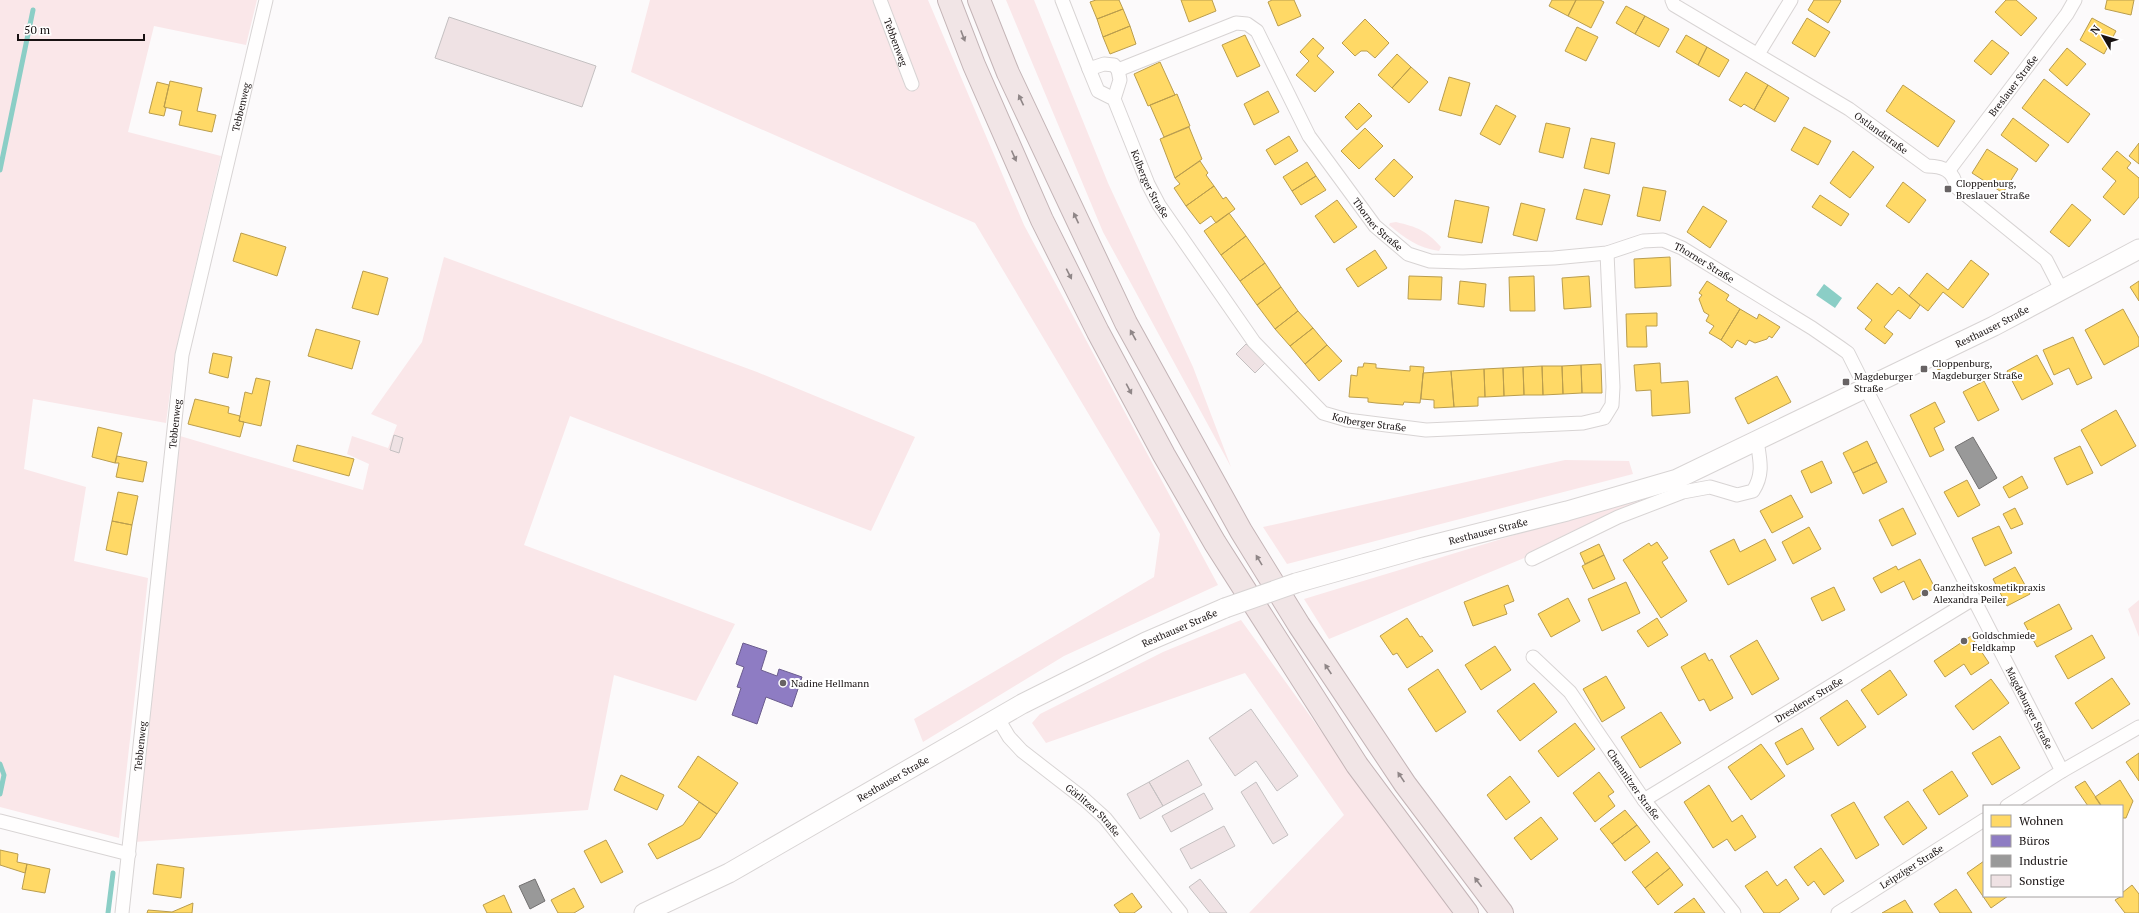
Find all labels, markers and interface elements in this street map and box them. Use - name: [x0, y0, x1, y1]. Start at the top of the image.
- scale bar: [18, 16, 144, 42]
- north arrow: [2083, 16, 2123, 56]
- street label: Tebbenweg: [881, 17, 911, 69]
- text: 50 m: [24, 22, 51, 37]
- text: N: [2087, 22, 2104, 37]
- one-way arrow: [960, 31, 966, 43]
- street label: Breslauer Straße: [1986, 52, 2041, 119]
- street label: Tebbenweg: [229, 81, 253, 133]
- one-way arrow: [1018, 95, 1024, 106]
- street label: Ostlandstraße: [1852, 109, 1910, 157]
- street label: Kolberger Straße: [1128, 148, 1172, 221]
- one-way arrow: [1010, 150, 1017, 162]
- place label: Cloppenburg, Breslauer Straße: [1956, 177, 2030, 202]
- marker: Cloppenburg, Breslauer Straße: [1943, 184, 1953, 194]
- street label: Thorner Straße: [1350, 195, 1405, 254]
- one-way arrow: [1073, 213, 1079, 224]
- street label: Thorner Straße: [1672, 239, 1737, 286]
- one-way arrow: [1065, 268, 1072, 279]
- street label: Resthauser Straße: [1953, 303, 2031, 351]
- one-way arrow: [1129, 329, 1136, 341]
- place label: Cloppenburg, Magdeburger Straße: [1932, 357, 2023, 382]
- marker: Cloppenburg, Magdeburger Straße: [1919, 364, 1929, 374]
- place label: Magdeburger Straße: [1854, 370, 1913, 395]
- marker: Magdeburger Straße: [1841, 377, 1851, 387]
- one-way arrow: [1125, 383, 1132, 395]
- street label: Tebbenweg: [166, 398, 184, 449]
- street label: Kolberger Straße: [1331, 410, 1407, 434]
- street label: Resthauser Straße: [1447, 515, 1529, 548]
- one-way arrow: [1255, 555, 1263, 565]
- place label: Ganzheitskosmetikpraxis Alexandra Peiler: [1933, 581, 2045, 606]
- marker: Ganzheitskosmetikpraxis Alexandra Peiler: [1920, 588, 1930, 598]
- street label: Resthauser Straße: [1139, 606, 1219, 650]
- place label: Goldschmiede Feldkamp: [1972, 629, 2035, 654]
- marker: Goldschmiede Feldkamp: [1959, 636, 1969, 646]
- one-way arrow: [1324, 664, 1332, 675]
- street label: Magdeburger Straße: [2003, 665, 2056, 752]
- street label: Dresdener Straße: [1772, 674, 1845, 726]
- place label: Nadine Hellmann: [791, 677, 869, 690]
- marker: Nadine Hellmann: [778, 678, 788, 688]
- street label: Tebbenweg: [131, 720, 150, 772]
- street label: Chemnitzer Straße: [1604, 746, 1663, 823]
- street label: Resthauser Straße: [855, 753, 931, 805]
- one-way arrow: [1397, 772, 1405, 783]
- street label: Görlitzer Straße: [1063, 781, 1123, 839]
- legend: [1983, 805, 2123, 897]
- text: Wohnen: [2019, 813, 2063, 828]
- text: Büros: [2019, 833, 2050, 848]
- street label: Leipziger Straße: [1877, 842, 1946, 892]
- text: Industrie: [2019, 853, 2068, 868]
- text: Sonstige: [2019, 873, 2065, 888]
- one-way arrow: [1474, 876, 1482, 887]

